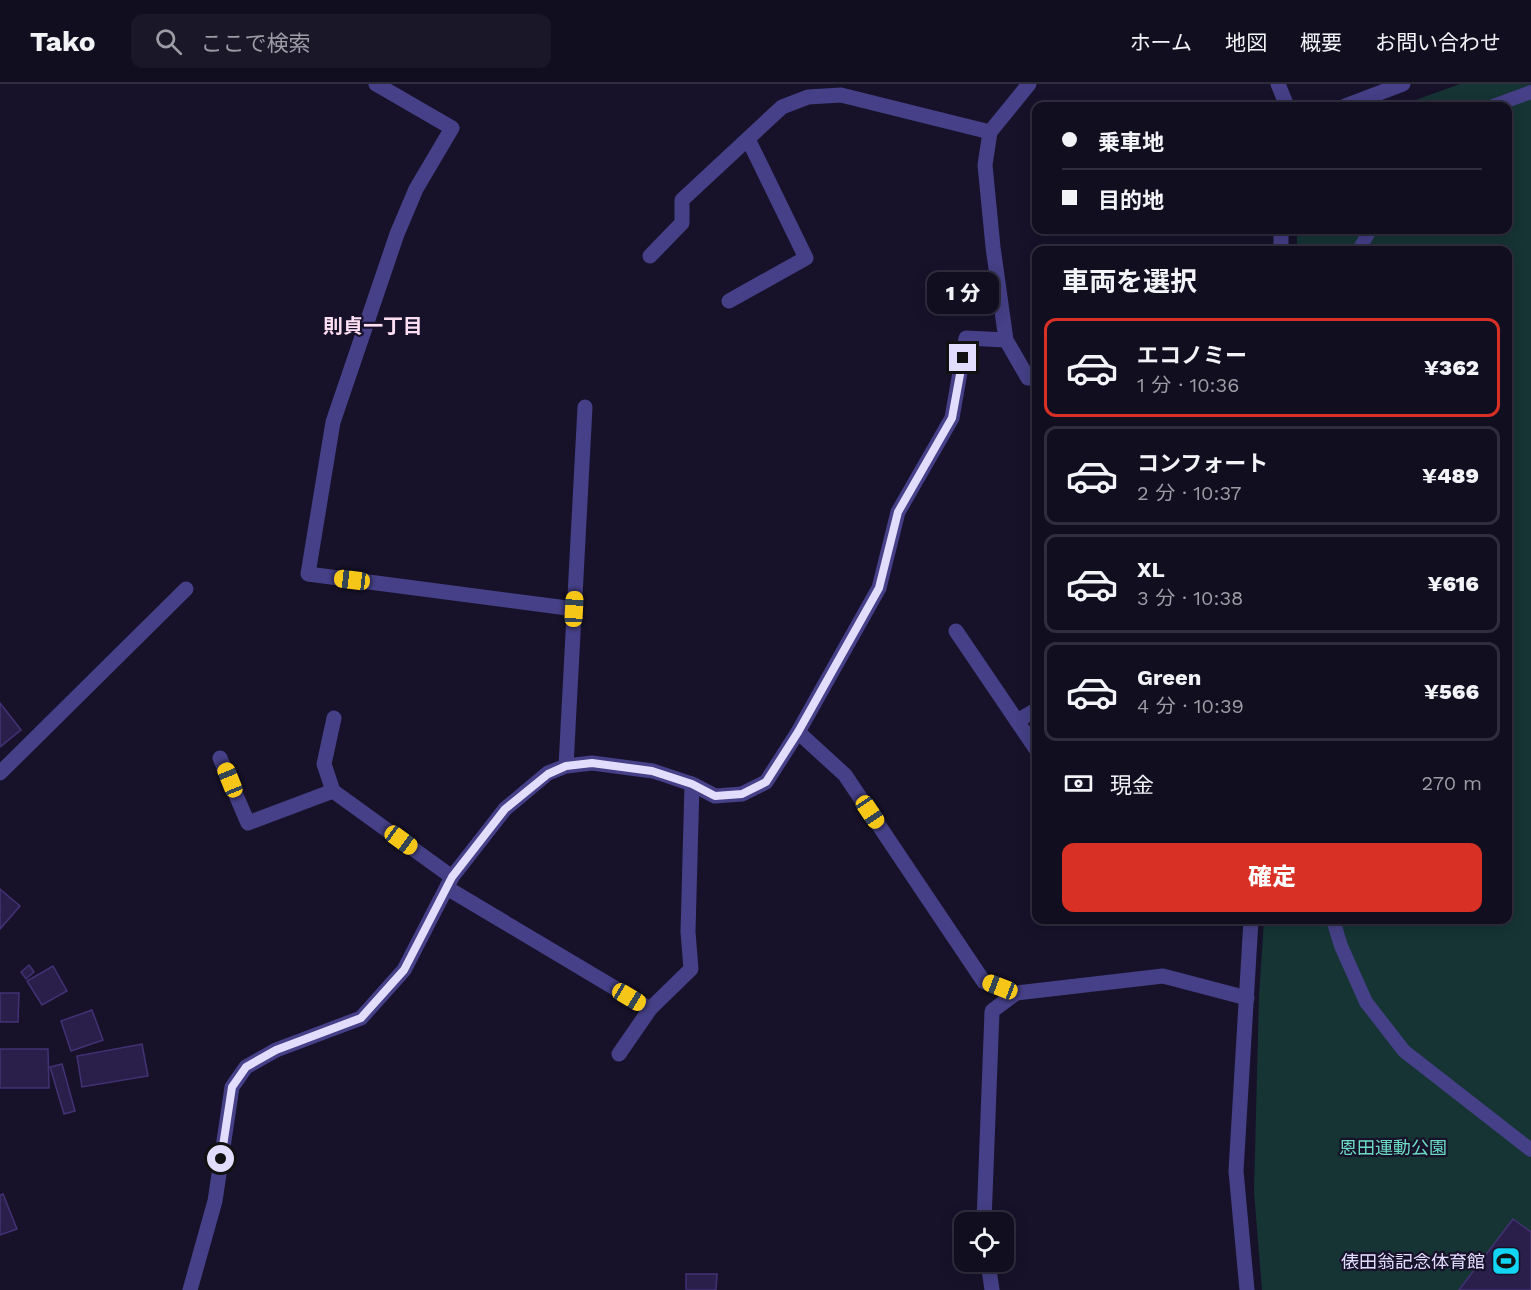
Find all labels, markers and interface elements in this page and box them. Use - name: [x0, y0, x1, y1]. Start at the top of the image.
- search box: [131, 14, 551, 68]
- text: Tako: [30, 25, 95, 58]
- icon: search: [152, 25, 185, 58]
- text: ホーム: [1130, 30, 1192, 55]
- text: 地図: [1225, 30, 1267, 55]
- text: 概要: [1300, 30, 1342, 55]
- text: お問い合わせ: [1375, 30, 1501, 55]
- text: ここで検索: [200, 31, 310, 56]
- text: 乗車地: [1098, 130, 1164, 155]
- text: 目的地: [1098, 188, 1164, 213]
- text: 車両を選択: [1062, 266, 1197, 298]
- callout: 1 分: [927, 271, 999, 313]
- text: 1 分: [946, 281, 980, 305]
- district label: 則貞一丁目: [323, 314, 423, 338]
- icon: car: [1065, 341, 1119, 395]
- text: エコノミー: [1137, 343, 1247, 368]
- route end: [949, 344, 976, 371]
- text: ¥362: [1424, 355, 1479, 380]
- text: 1 分 · 10:36: [1137, 373, 1239, 397]
- icon: car: [1065, 449, 1119, 503]
- text: コンフォート: [1137, 451, 1268, 476]
- text: ¥489: [1422, 463, 1479, 488]
- text: 2 分 · 10:37: [1137, 481, 1241, 505]
- icon: car: [1065, 557, 1119, 611]
- text: XL: [1137, 557, 1165, 582]
- car: [333, 569, 371, 591]
- text: ¥616: [1427, 571, 1479, 596]
- text: 3 分 · 10:38: [1137, 586, 1243, 610]
- car: [564, 591, 584, 627]
- icon: car: [1065, 665, 1119, 719]
- text: Green: [1137, 665, 1201, 690]
- text: ¥566: [1424, 679, 1479, 704]
- text: 4 分 · 10:39: [1137, 694, 1244, 718]
- car: [215, 760, 245, 800]
- icon: cash: [1062, 767, 1095, 800]
- text: 270 m: [1422, 771, 1482, 795]
- text: 現金: [1110, 773, 1154, 798]
- car: [852, 792, 888, 832]
- car: [381, 822, 421, 858]
- button: 確定: [1062, 843, 1482, 912]
- car: [980, 972, 1020, 1002]
- car: [609, 980, 649, 1014]
- park label: 恩田運動公園: [1339, 1137, 1447, 1158]
- route start: [207, 1145, 234, 1172]
- map controls: [954, 1212, 1014, 1272]
- button: locate: [954, 1212, 1014, 1272]
- sports icon: 俵田翁記念体育館: [1490, 1245, 1522, 1277]
- place label: 俵田翁記念体育館: [1341, 1251, 1485, 1272]

